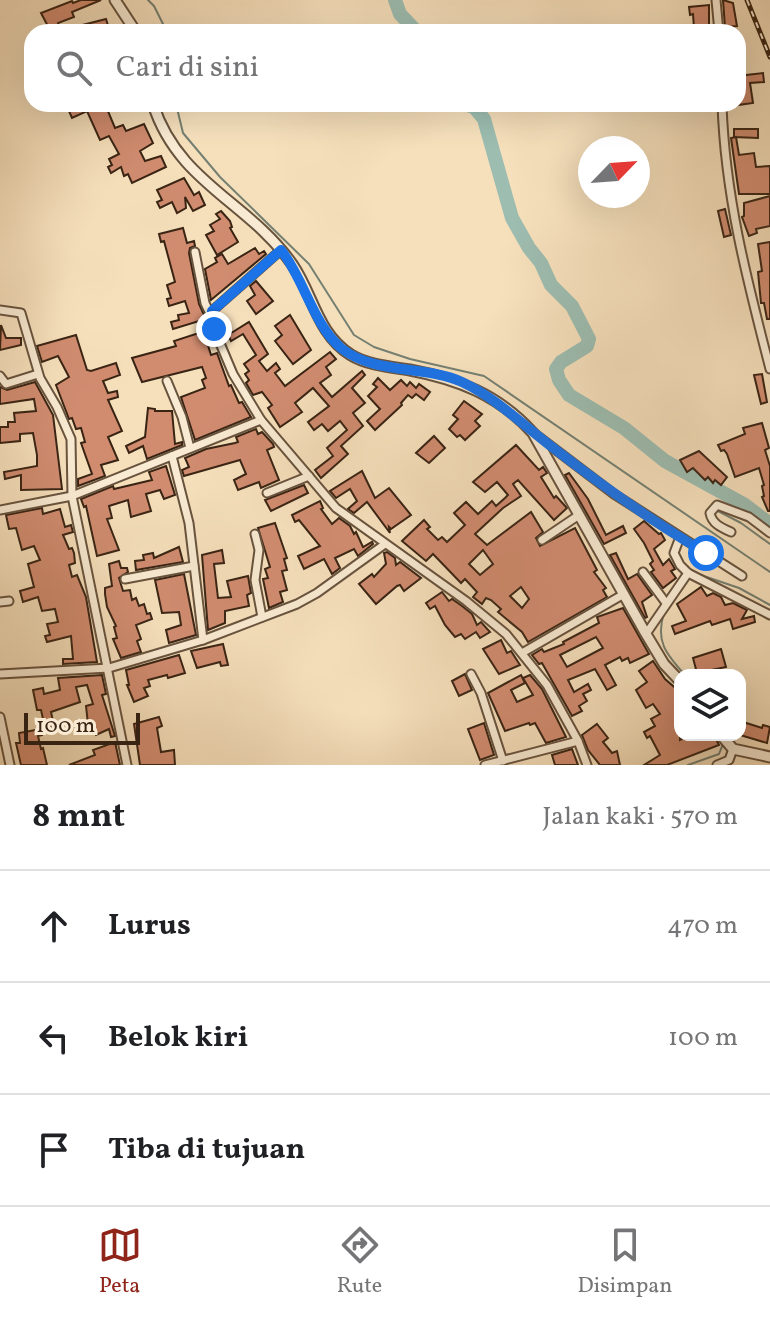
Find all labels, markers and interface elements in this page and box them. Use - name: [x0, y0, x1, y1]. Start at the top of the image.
- search box: [24, 24, 746, 112]
- icon: search: [52, 46, 96, 90]
- text: Cari di sini: [116, 47, 259, 89]
- north arrow: [578, 136, 650, 208]
- route end: [196, 311, 232, 347]
- route start: [688, 535, 724, 571]
- map controls: [674, 669, 746, 741]
- button: layers: [674, 669, 746, 741]
- scale bar: [24, 709, 140, 745]
- text: 100 m: [36, 711, 95, 742]
- text: 8 mnt: [32, 794, 125, 841]
- text: Jalan kaki · 570 m: [543, 799, 738, 835]
- icon: ahead: [32, 904, 76, 948]
- text: Lurus: [108, 905, 191, 947]
- text: 470 m: [667, 908, 738, 944]
- icon: left: [32, 1016, 76, 1060]
- text: Belok kiri: [108, 1017, 248, 1059]
- text: 100 m: [668, 1020, 738, 1056]
- icon: arrive: [32, 1128, 76, 1172]
- text: Tiba di tujuan: [108, 1129, 305, 1171]
- tab: Peta: [98, 1223, 142, 1302]
- tab: Rute: [337, 1223, 382, 1302]
- tab: Disimpan: [577, 1223, 672, 1302]

